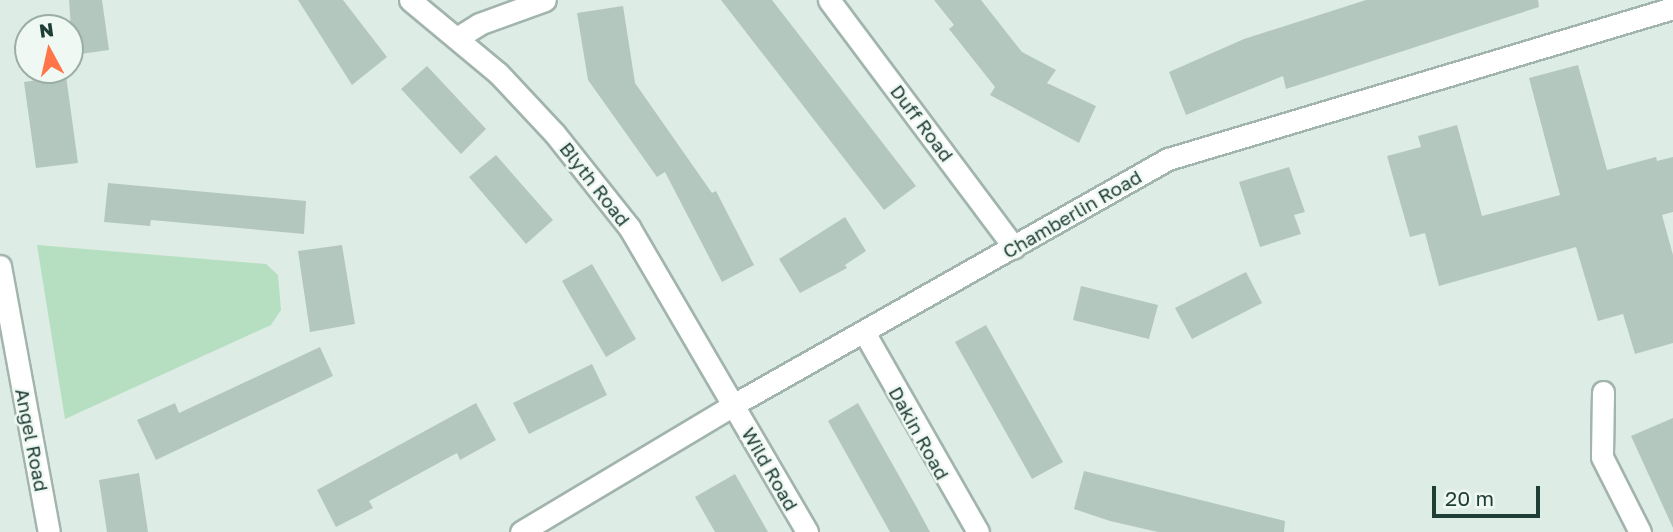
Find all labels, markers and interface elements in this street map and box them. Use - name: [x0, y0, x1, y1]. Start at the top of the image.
- north arrow: [14, 14, 84, 84]
- text: N: [38, 17, 55, 42]
- street label: Duff Road: [886, 80, 958, 166]
- street label: Blyth Road: [555, 137, 635, 231]
- street label: Chamberlin Road: [999, 165, 1145, 263]
- street label: Dakin Road: [884, 382, 954, 484]
- street label: Angel Road: [11, 387, 53, 493]
- street label: Wild Road: [737, 423, 803, 515]
- scale bar: [1435, 472, 1544, 516]
- text: 20 m: [1445, 485, 1494, 511]

